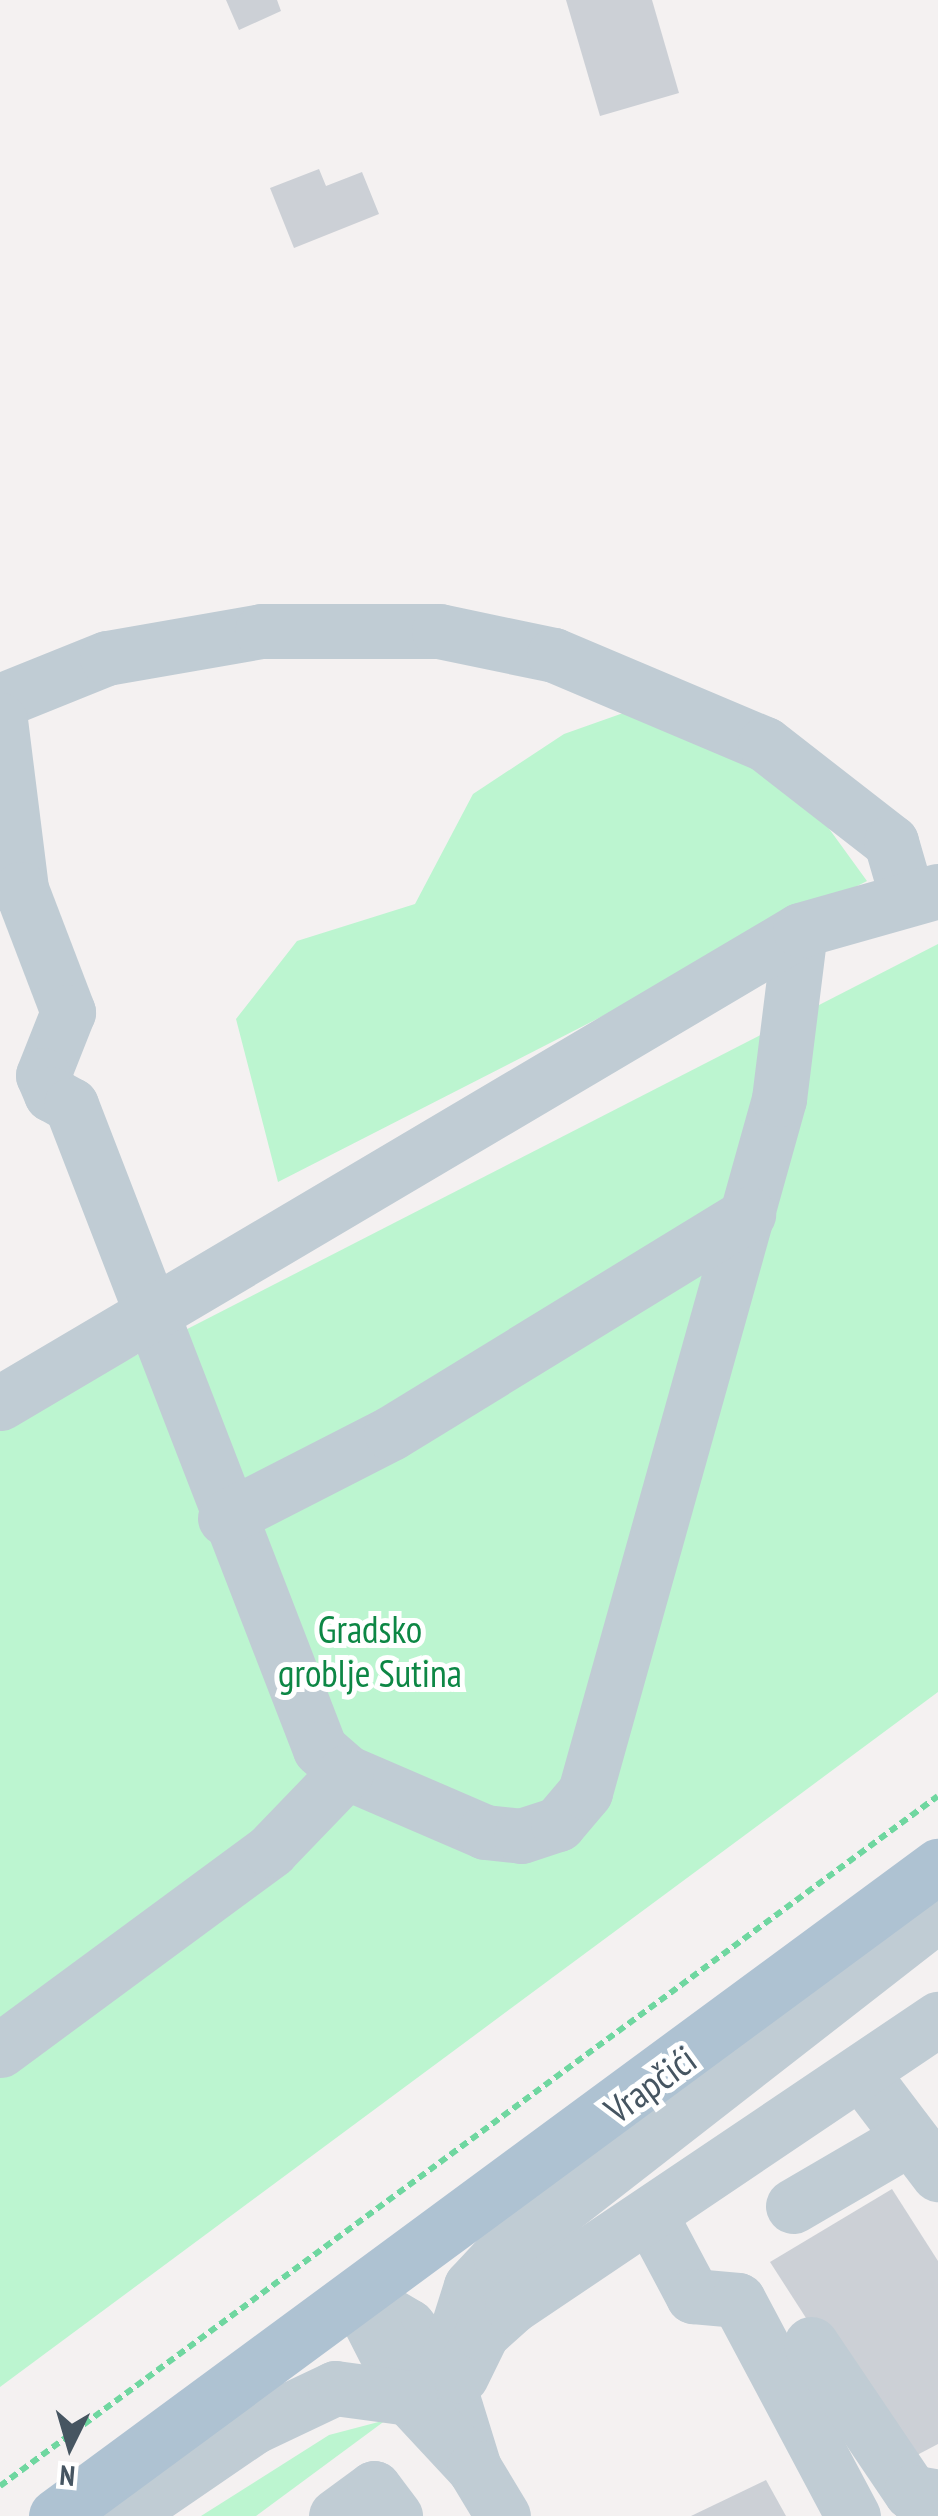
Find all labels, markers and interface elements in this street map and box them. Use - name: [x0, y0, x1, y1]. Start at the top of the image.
- park label: Gradsko groblje Sutina: [278, 1606, 462, 1696]
- street label: Vrapčići: [595, 2036, 705, 2132]
- north arrow: [20, 2396, 120, 2496]
- text: N: [58, 2457, 76, 2495]

